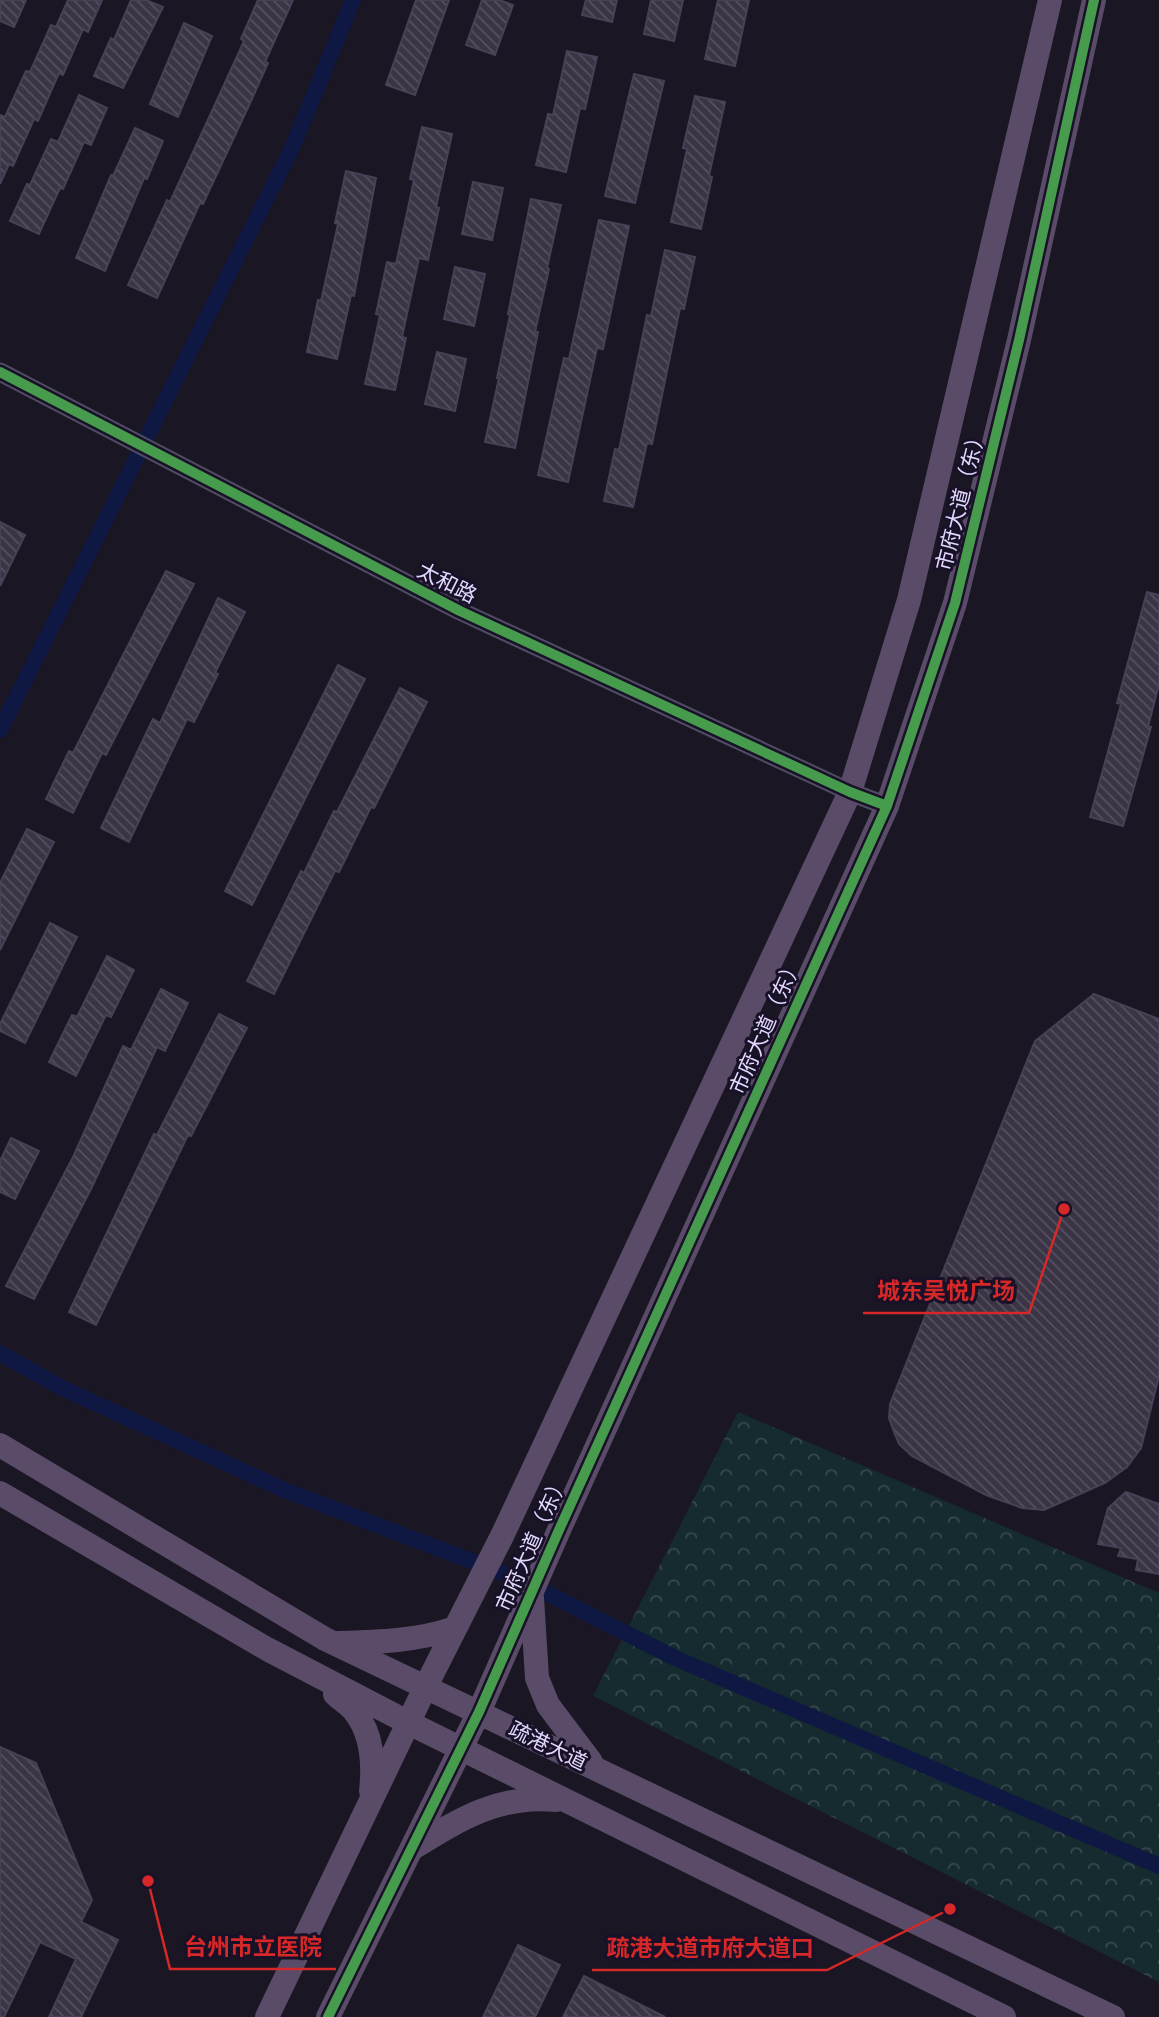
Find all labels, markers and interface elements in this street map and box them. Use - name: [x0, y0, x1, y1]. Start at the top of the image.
- street label: 市府大道（东）: [932, 425, 990, 573]
- street label: 太和路: [413, 558, 481, 608]
- street label: 市府大道（东）: [725, 954, 807, 1098]
- callout: 城东吴悦广场: [863, 1269, 1029, 1313]
- text: 城东吴悦广场: [877, 1278, 1015, 1305]
- street label: 市府大道（东）: [491, 1471, 573, 1615]
- street label: 疏港大道: [505, 1717, 591, 1775]
- callout: 台州市立医院: [170, 1925, 336, 1969]
- callout: 疏港大道市府大道口: [592, 1926, 827, 1970]
- text: 台州市立医院: [184, 1934, 322, 1961]
- text: 疏港大道市府大道口: [607, 1935, 814, 1962]

